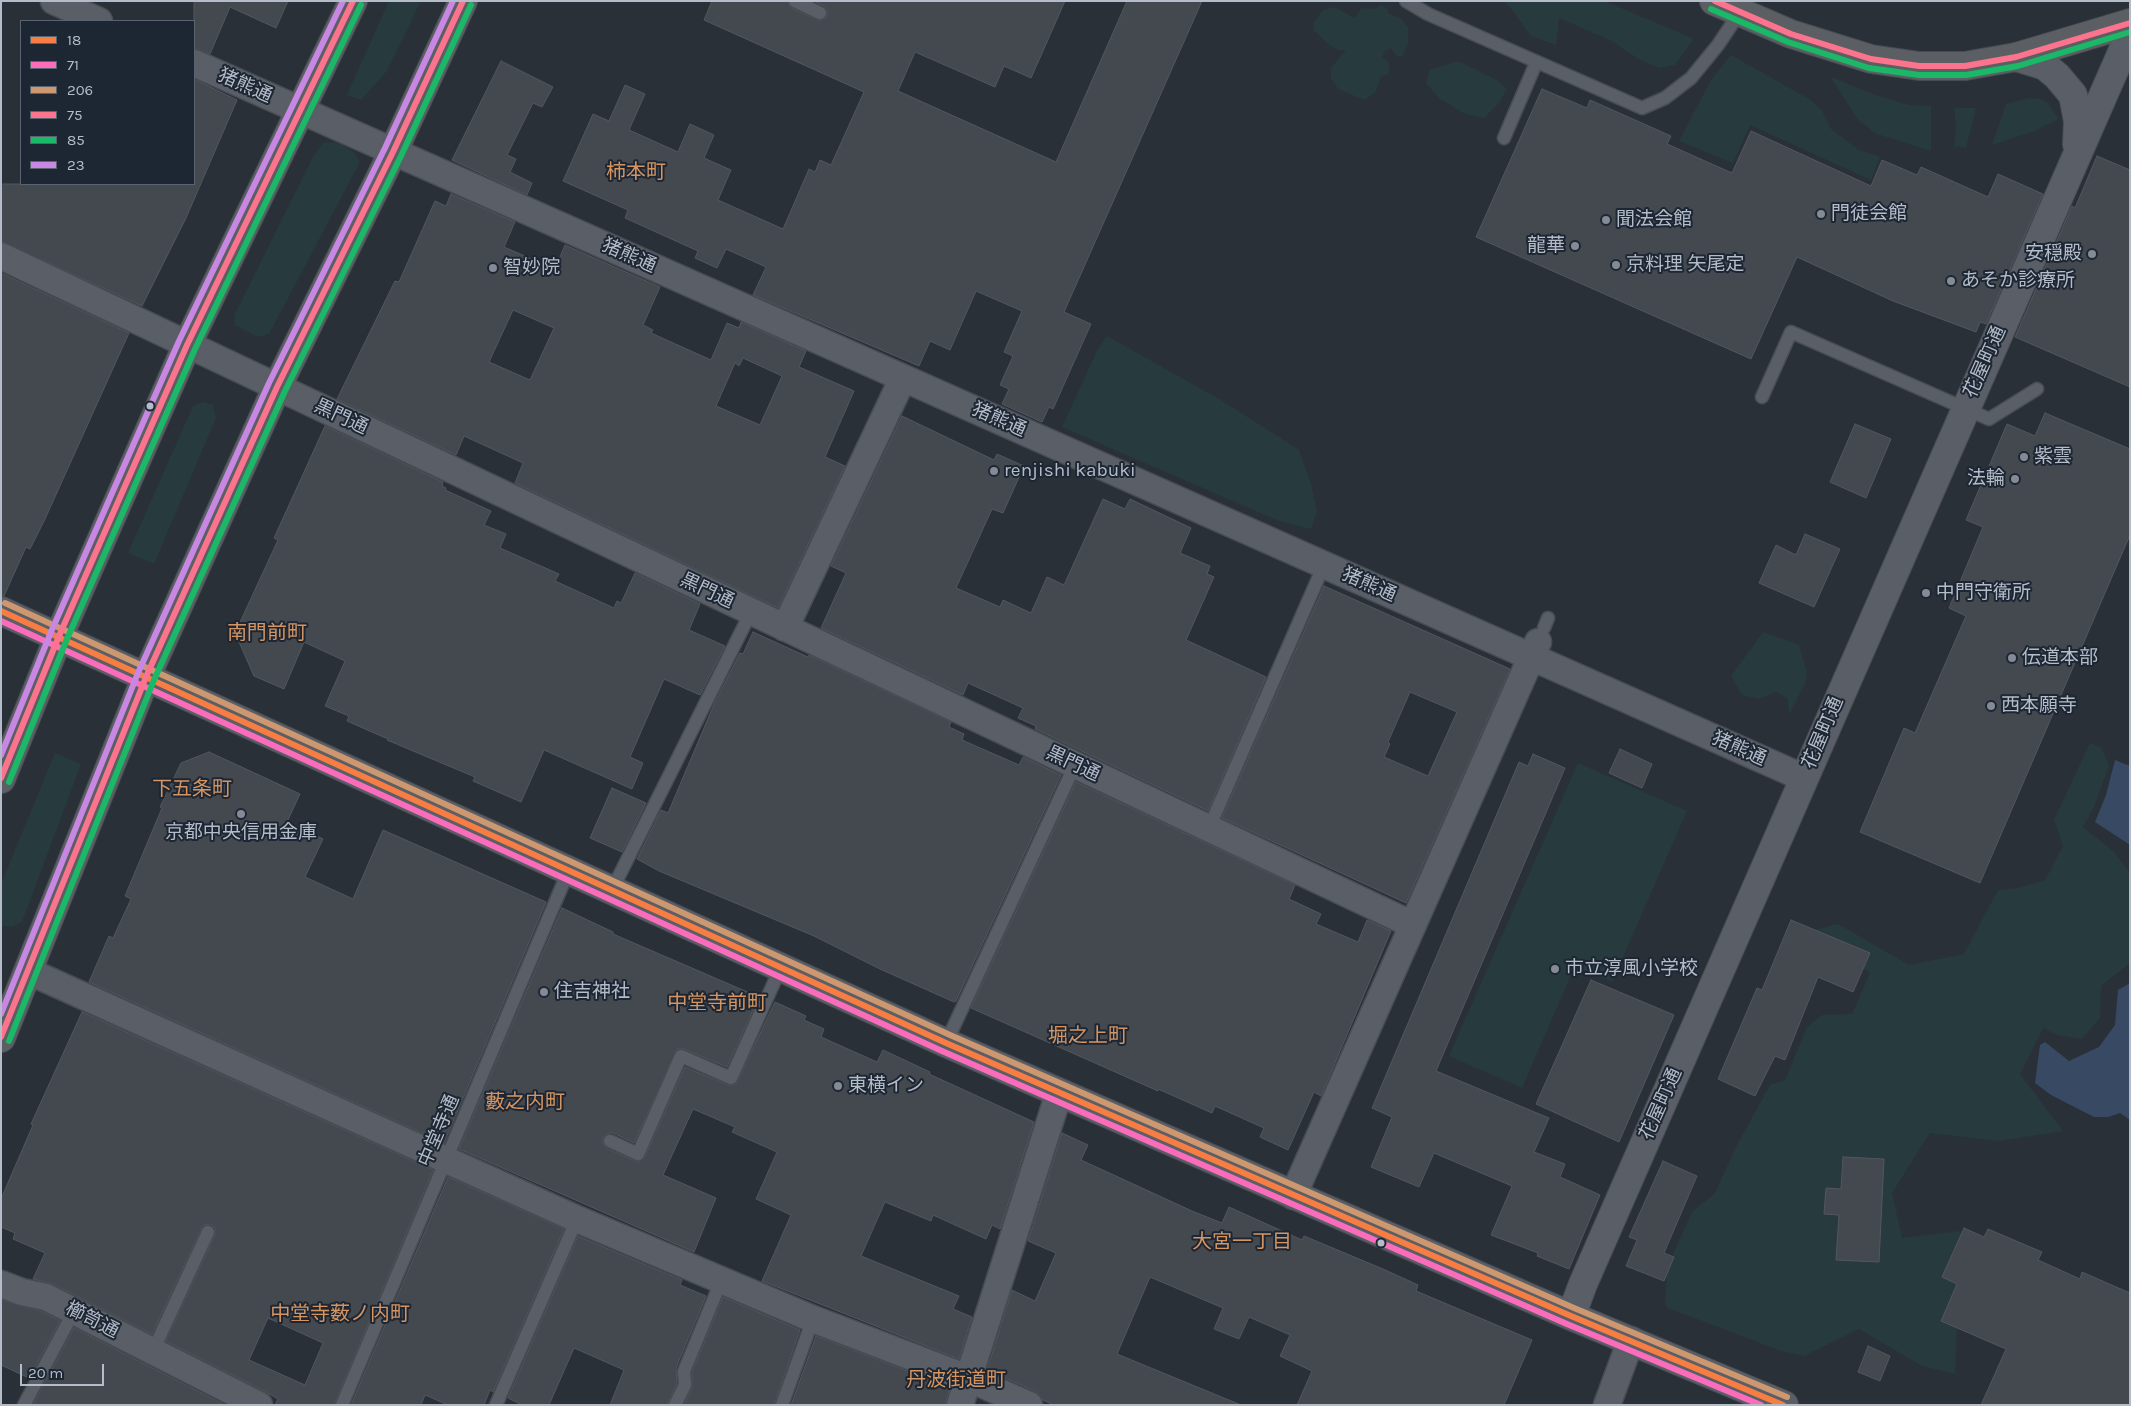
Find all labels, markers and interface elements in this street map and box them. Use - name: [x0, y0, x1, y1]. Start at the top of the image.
- legend: [20, 20, 195, 185]
- text: 18: [67, 31, 81, 49]
- text: 71: [67, 56, 79, 74]
- street label: 猪熊通: [214, 64, 276, 108]
- text: 206: [67, 81, 93, 99]
- text: 75: [67, 106, 83, 124]
- text: 85: [67, 131, 85, 149]
- text: 23: [67, 156, 85, 174]
- district label: 柿本町: [606, 160, 666, 184]
- place label: 門徒会館: [1831, 203, 1907, 225]
- marker: 門徒会館: [1815, 208, 1827, 220]
- place label: 聞法会館: [1616, 209, 1692, 231]
- marker: 聞法会館: [1600, 214, 1612, 226]
- street label: 猪熊通: [598, 234, 660, 278]
- place label: 龍華: [1527, 235, 1565, 257]
- marker: 龍華: [1569, 240, 1581, 252]
- place label: 安穏殿: [2025, 243, 2082, 265]
- marker: 安穏殿: [2086, 248, 2098, 260]
- place label: 京料理 矢尾定: [1626, 254, 1745, 276]
- place label: 智妙院: [503, 257, 560, 279]
- marker: 京料理 矢尾定: [1610, 259, 1622, 271]
- marker: 智妙院: [487, 262, 499, 274]
- place label: あそか診療所: [1961, 270, 2075, 292]
- marker: あそか診療所: [1945, 275, 1957, 287]
- street label: 花屋町通: [1959, 323, 2011, 401]
- street label: 黒門通: [310, 395, 372, 439]
- street label: 猪熊通: [968, 398, 1030, 442]
- unlabelled marker: [145, 401, 155, 411]
- place label: 紫雲: [2034, 446, 2072, 468]
- marker: 紫雲: [2018, 451, 2030, 463]
- place label: renjishi kabuki: [1004, 460, 1136, 482]
- marker: renjishi kabuki: [988, 465, 1000, 477]
- place label: 法輪: [1967, 468, 2005, 490]
- marker: 法輪: [2009, 473, 2021, 485]
- street label: 猪熊通: [1338, 563, 1400, 607]
- street label: 黒門通: [676, 569, 738, 613]
- place label: 中門守衛所: [1936, 582, 2031, 604]
- marker: 中門守衛所: [1920, 587, 1932, 599]
- district label: 南門前町: [227, 621, 307, 645]
- place label: 伝道本部: [2022, 647, 2098, 669]
- marker: 伝道本部: [2006, 652, 2018, 664]
- street label: 花屋町通: [1798, 694, 1848, 772]
- place label: 西本願寺: [2001, 695, 2077, 717]
- marker: 西本願寺: [1985, 700, 1997, 712]
- street label: 猪熊通: [1708, 727, 1770, 771]
- street label: 黒門通: [1042, 742, 1104, 786]
- district label: 下五条町: [152, 777, 232, 801]
- marker: 京都中央信用金庫: [235, 808, 247, 820]
- place label: 京都中央信用金庫: [165, 822, 317, 844]
- place label: 市立淳風小学校: [1565, 958, 1698, 980]
- marker: 市立淳風小学校: [1549, 963, 1561, 975]
- place label: 住吉神社: [554, 981, 630, 1003]
- marker: 住吉神社: [538, 986, 550, 998]
- district label: 中堂寺前町: [667, 991, 767, 1015]
- district label: 堀之上町: [1048, 1024, 1128, 1048]
- street label: 花屋町通: [1635, 1065, 1687, 1143]
- place label: 東横イン: [848, 1075, 924, 1097]
- marker: 東横イン: [832, 1080, 844, 1092]
- district label: 藪之内町: [485, 1090, 565, 1114]
- street label: 中堂寺通: [414, 1092, 464, 1170]
- district label: 大宮一丁目: [1192, 1230, 1292, 1254]
- unlabelled marker: [1376, 1238, 1386, 1248]
- street label: 櫛笥通: [61, 1297, 123, 1343]
- district label: 中堂寺薮ノ内町: [270, 1302, 410, 1326]
- scale bar: [22, 1354, 106, 1386]
- text: 20 m: [28, 1364, 63, 1382]
- district label: 丹波街道町: [906, 1368, 1006, 1392]

